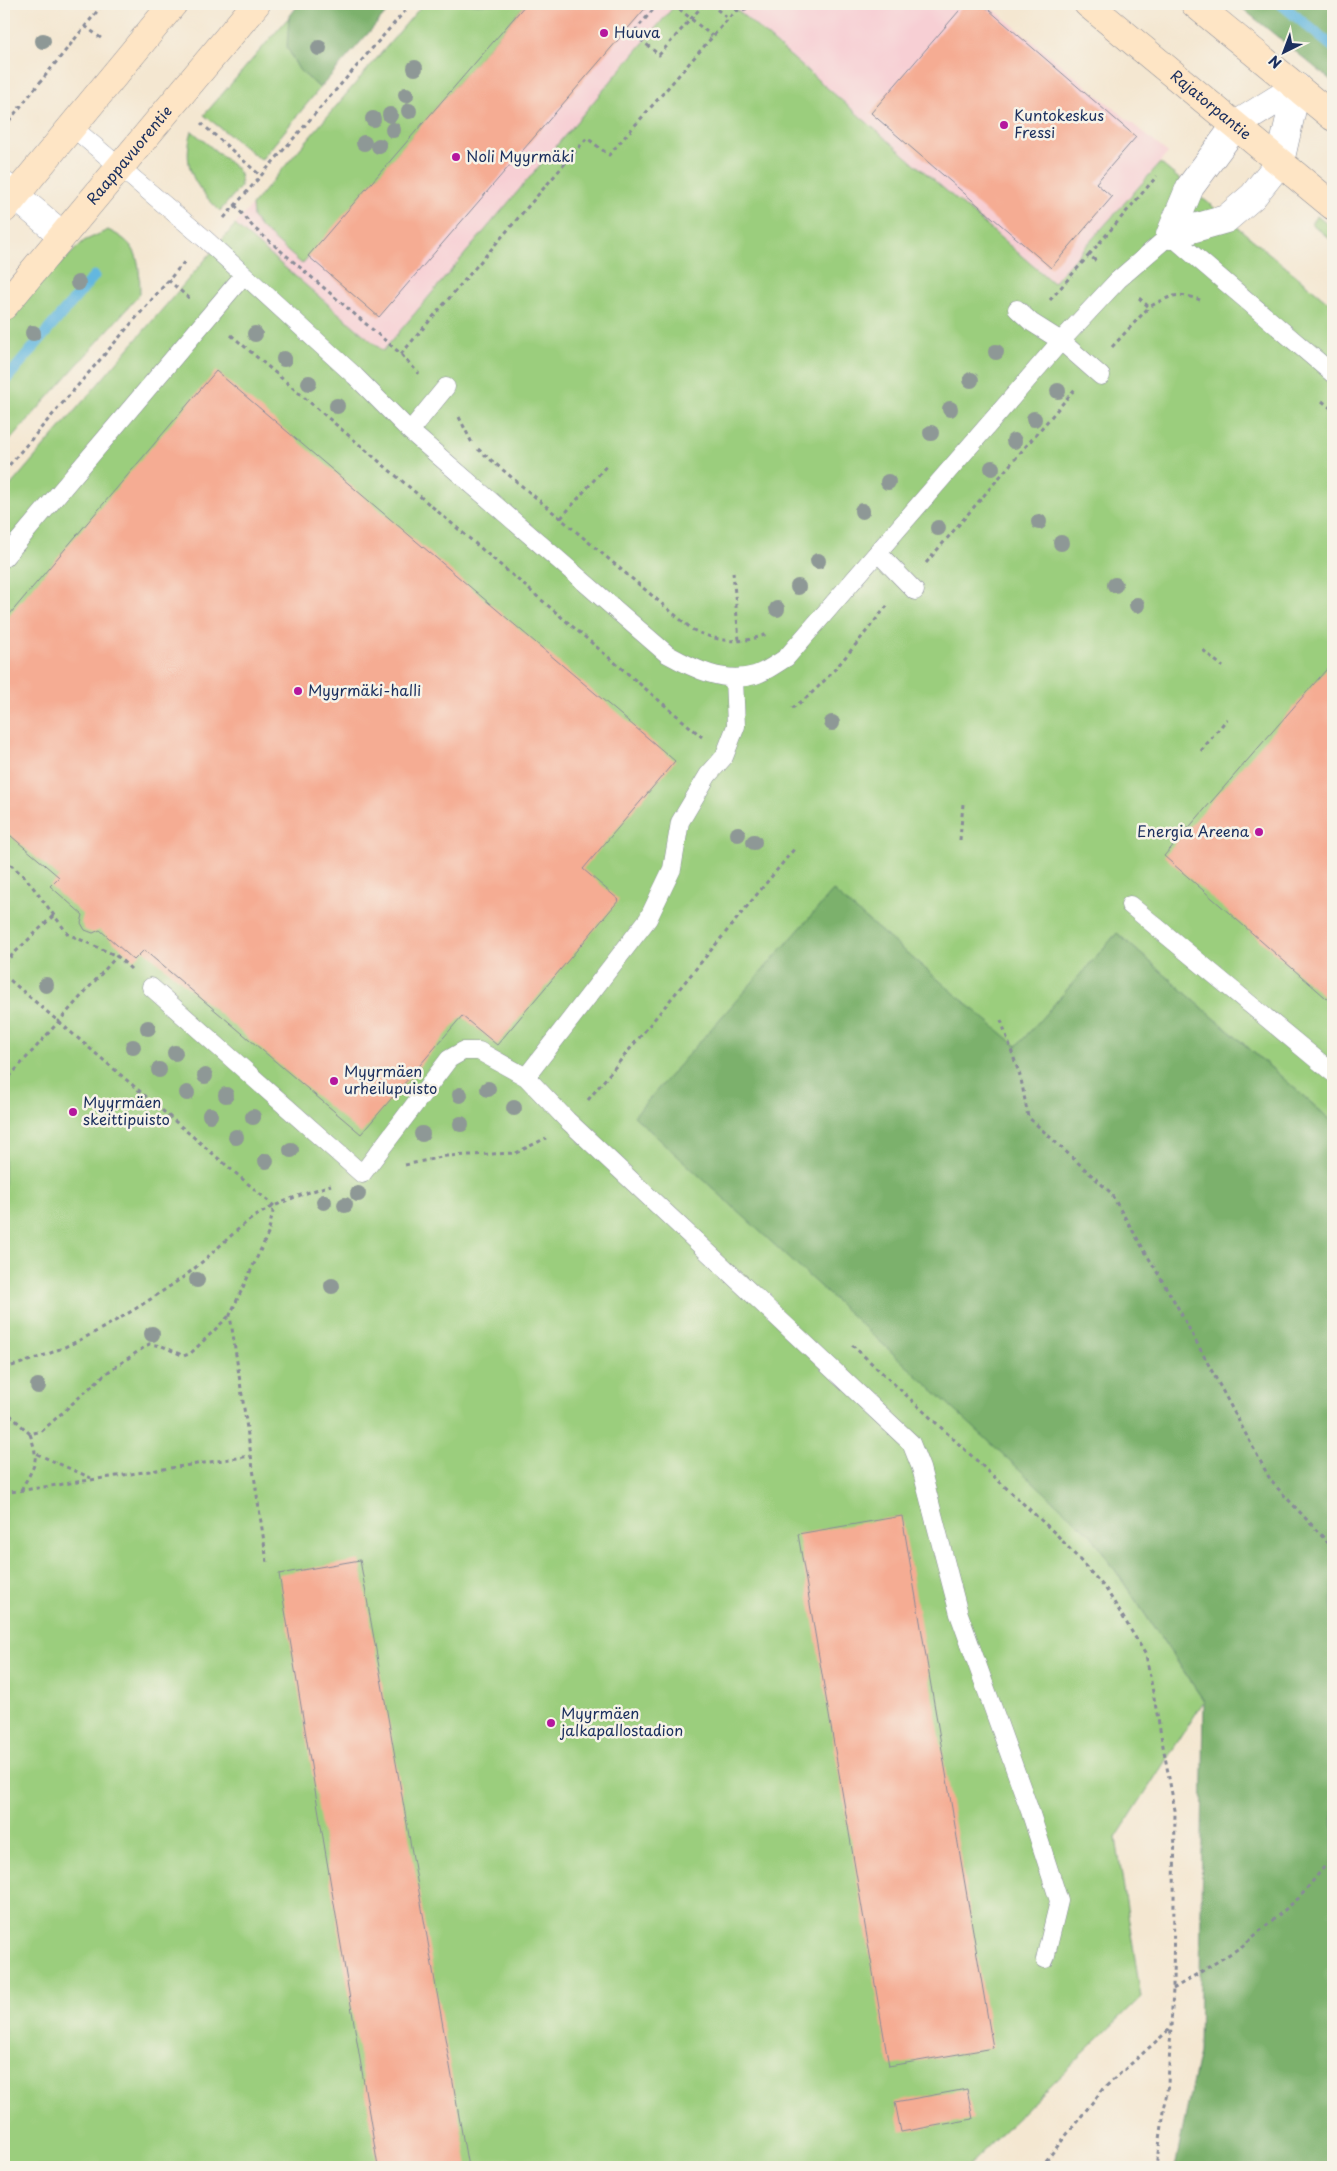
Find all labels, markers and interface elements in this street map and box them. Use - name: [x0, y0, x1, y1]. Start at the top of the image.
- place label: Huuva: [614, 20, 661, 43]
- marker: Huuva: [598, 27, 610, 39]
- north arrow: [1260, 28, 1310, 78]
- text: N: [1264, 51, 1286, 74]
- street label: Rajatorpantie: [1166, 64, 1257, 144]
- street label: Raappavuorentie: [80, 100, 177, 209]
- place label: Kuntokeskus Fressi: [1014, 103, 1104, 143]
- marker: Kuntokeskus Fressi: [998, 119, 1010, 131]
- place label: Noli Myyrmäki: [466, 144, 574, 167]
- marker: Noli Myyrmäki: [450, 151, 462, 163]
- place label: Myyrmäki-halli: [308, 678, 421, 701]
- marker: Myyrmäki-halli: [292, 685, 304, 697]
- place label: Energia Areena: [1137, 819, 1250, 842]
- marker: Energia Areena: [1253, 826, 1265, 838]
- place label: Myyrmäen urheilupuisto: [344, 1059, 437, 1099]
- marker: Myyrmäen urheilupuisto: [328, 1075, 340, 1087]
- place label: Myyrmäen skeittipuisto: [83, 1090, 170, 1130]
- marker: Myyrmäen skeittipuisto: [67, 1106, 79, 1118]
- place label: Myyrmäen jalkapallostadion: [559, 1701, 683, 1741]
- marker: Myyrmäen jalkapallostadion: [545, 1717, 557, 1729]

